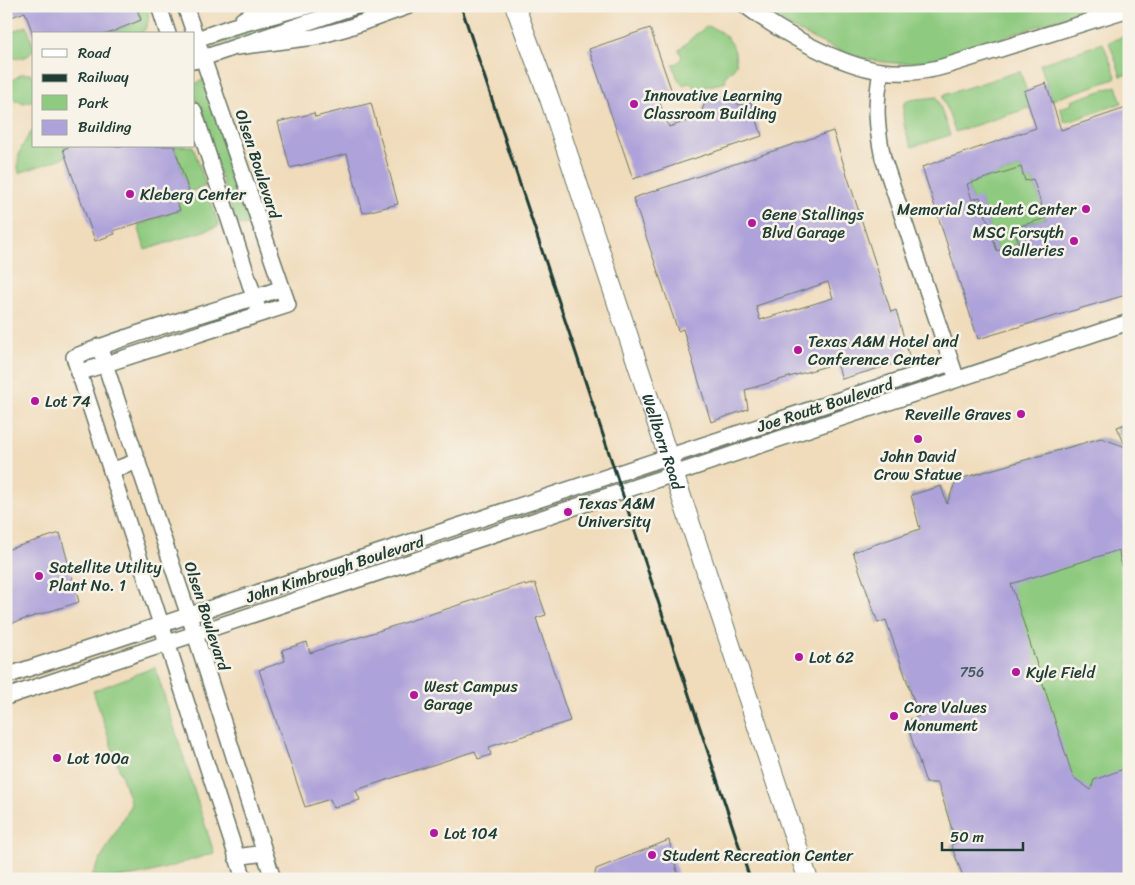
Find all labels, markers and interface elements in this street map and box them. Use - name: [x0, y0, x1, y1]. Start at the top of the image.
- legend: [32, 32, 195, 148]
- text: Road: [78, 40, 111, 66]
- text: Railway: [78, 64, 129, 90]
- place label: Innovative Learning Classroom Building: [643, 81, 782, 128]
- text: Park: [78, 90, 109, 116]
- marker: Innovative Learning Classroom Building: [628, 98, 640, 110]
- street label: Olsen Boulevard: [227, 106, 290, 224]
- text: Building: [78, 114, 132, 140]
- place label: Kleberg Center: [140, 180, 247, 209]
- marker: Kleberg Center: [124, 188, 136, 200]
- place label: Memorial Student Center: [897, 195, 1077, 224]
- place label: Gene Stallings Blvd Garage: [762, 200, 865, 247]
- marker: Memorial Student Center: [1080, 203, 1092, 215]
- marker: Gene Stallings Blvd Garage: [746, 217, 758, 229]
- place label: MSC Forsyth Galleries: [973, 218, 1065, 265]
- marker: MSC Forsyth Galleries: [1068, 235, 1080, 247]
- place label: Texas A&M Hotel and Conference Center: [808, 327, 959, 374]
- marker: Texas A&M Hotel and Conference Center: [792, 344, 804, 356]
- street label: Joe Routt Boulevard: [752, 369, 898, 441]
- place label: Lot 74: [45, 387, 91, 416]
- street label: Wellborn Road: [634, 389, 693, 495]
- marker: Lot 74: [29, 395, 41, 407]
- place label: Reveille Graves: [905, 400, 1011, 429]
- marker: Reveille Graves: [1015, 408, 1027, 420]
- marker: John David Crow Statue: [912, 433, 924, 445]
- place label: John David Crow Statue: [874, 442, 962, 489]
- place label: Texas A&M University: [578, 489, 655, 536]
- marker: Texas A&M University: [562, 506, 574, 518]
- street label: John Kimbrough Boulevard: [241, 526, 429, 612]
- place label: Satellite Utility Plant No. 1: [49, 553, 162, 600]
- street label: Olsen Boulevard: [176, 558, 239, 676]
- marker: Satellite Utility Plant No. 1: [33, 570, 45, 582]
- place label: Lot 62: [809, 643, 854, 672]
- marker: Lot 62: [793, 651, 805, 663]
- place label: Kyle Field: [1026, 658, 1096, 687]
- house number: 756: [960, 660, 984, 685]
- marker: Kyle Field: [1010, 666, 1022, 678]
- place label: West Campus Garage: [424, 672, 518, 719]
- marker: West Campus Garage: [408, 689, 420, 701]
- place label: Core Values Monument: [904, 693, 987, 740]
- marker: Core Values Monument: [888, 710, 900, 722]
- place label: Lot 100a: [67, 744, 130, 773]
- marker: Lot 100a: [51, 752, 63, 764]
- place label: Lot 104: [444, 819, 498, 848]
- scale bar: [942, 820, 1024, 852]
- text: 50 m: [950, 824, 985, 850]
- marker: Lot 104: [428, 827, 440, 839]
- place label: Student Recreation Center: [662, 841, 854, 870]
- marker: Student Recreation Center: [646, 849, 658, 861]

